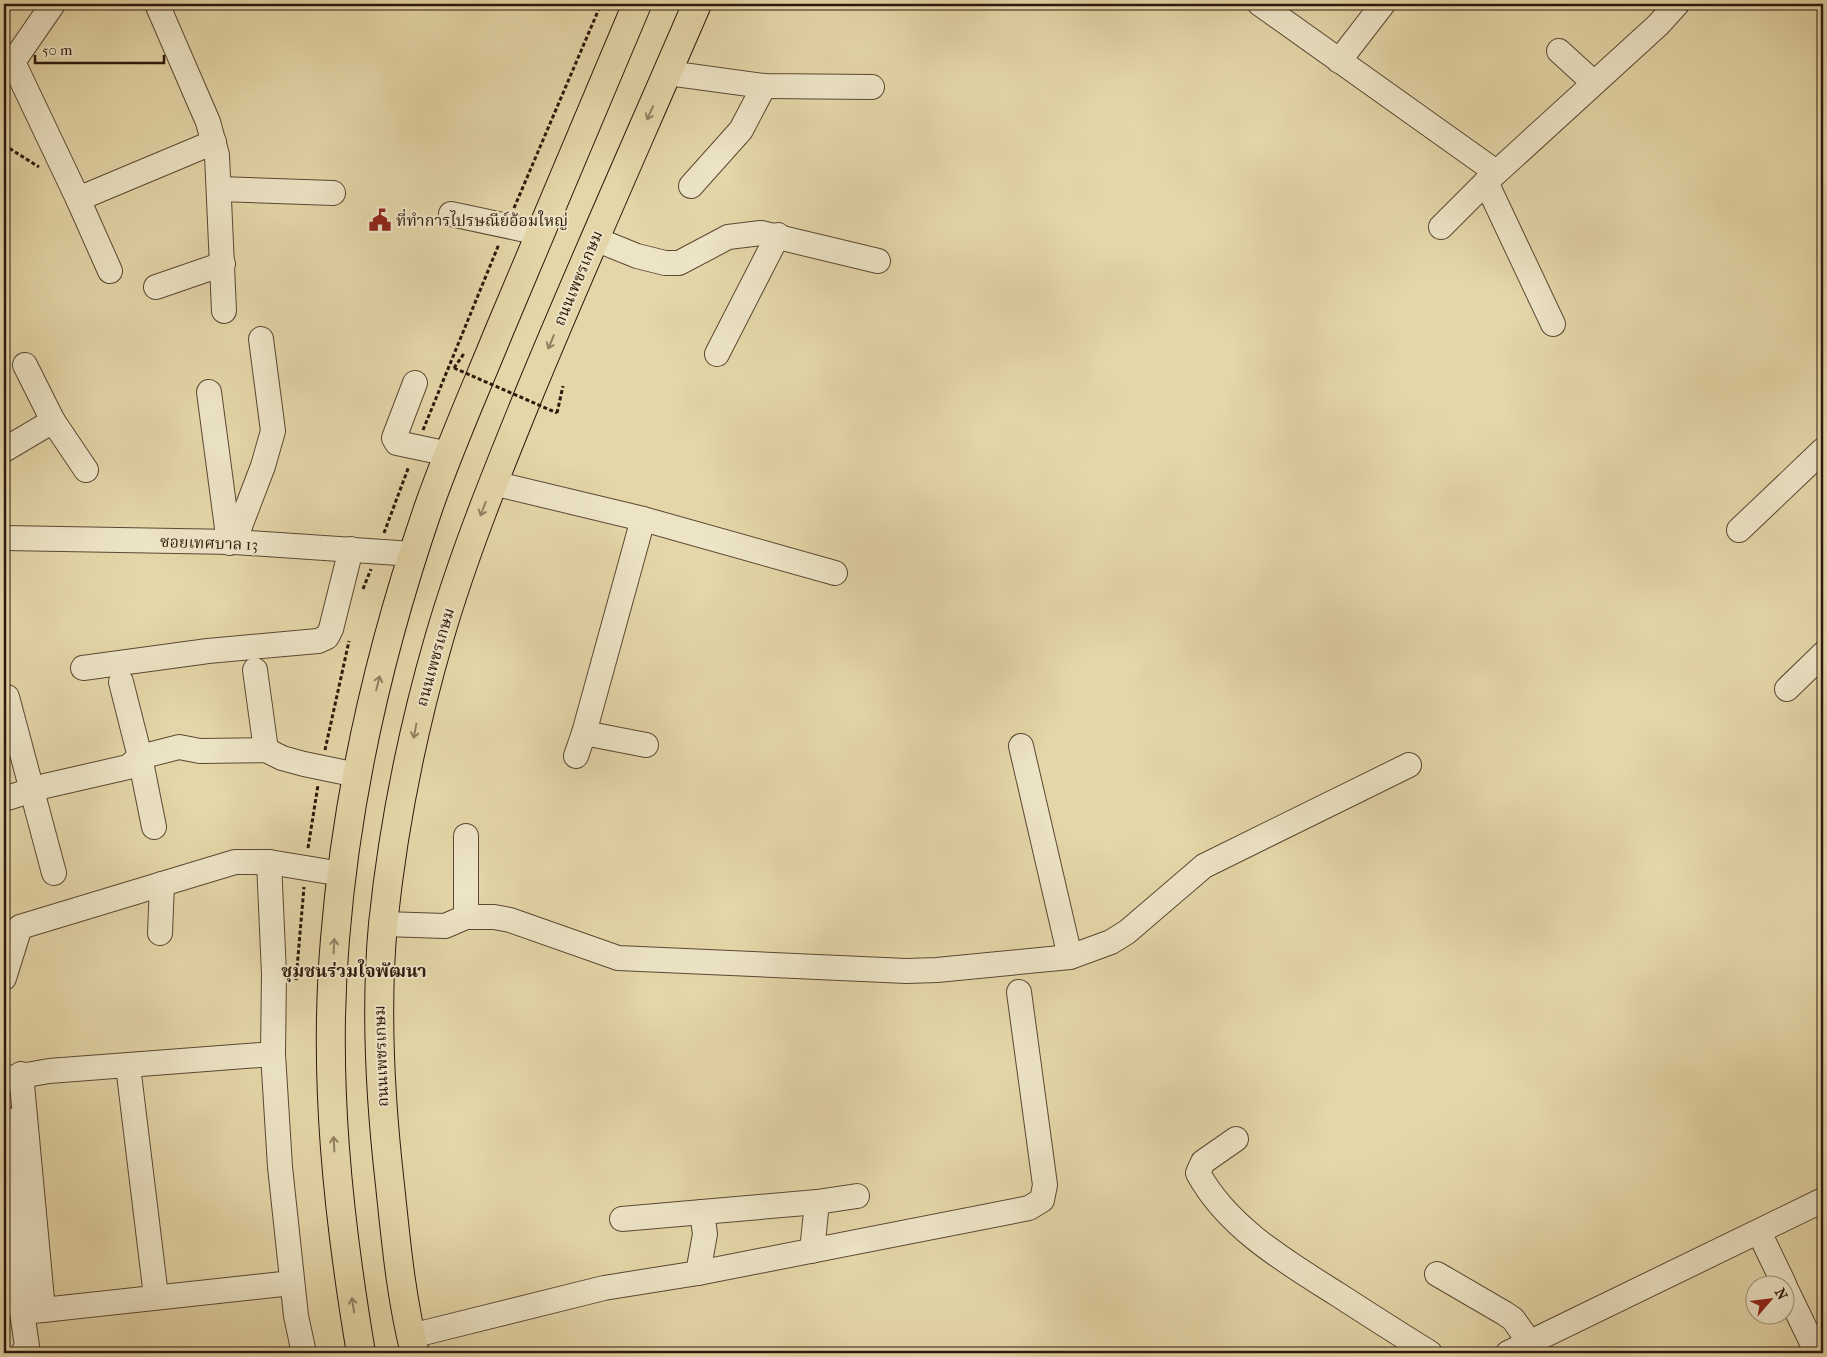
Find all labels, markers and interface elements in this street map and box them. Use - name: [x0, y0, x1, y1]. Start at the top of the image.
- scale bar: [35, 32, 164, 64]
- text: 50 m: [42, 41, 73, 59]
- one-way arrow: [645, 105, 655, 120]
- public building icon: ที่ทำการไปรษณีย์อ้อมใหญ่: [367, 207, 393, 233]
- place label: ที่ทำการไปรษณีย์อ้อมใหญ่: [396, 209, 568, 230]
- street label: ถนนเพชรเกษม: [549, 227, 607, 329]
- one-way arrow: [545, 334, 555, 349]
- one-way arrow: [478, 501, 487, 516]
- street label: ซอยเทศบาล 13: [160, 532, 258, 554]
- street label: ถนนเพชรเกษม: [412, 605, 458, 709]
- one-way arrow: [374, 675, 383, 691]
- one-way arrow: [410, 723, 420, 739]
- one-way arrow: [330, 939, 339, 955]
- district label: ชุมชนร่วมใจพัฒนา: [281, 959, 427, 983]
- street label: ถนนเพชรเกษม: [370, 1005, 392, 1107]
- one-way arrow: [330, 1136, 339, 1152]
- north arrow: [1744, 1274, 1794, 1324]
- text: N: [1771, 1285, 1791, 1303]
- one-way arrow: [347, 1298, 357, 1314]

